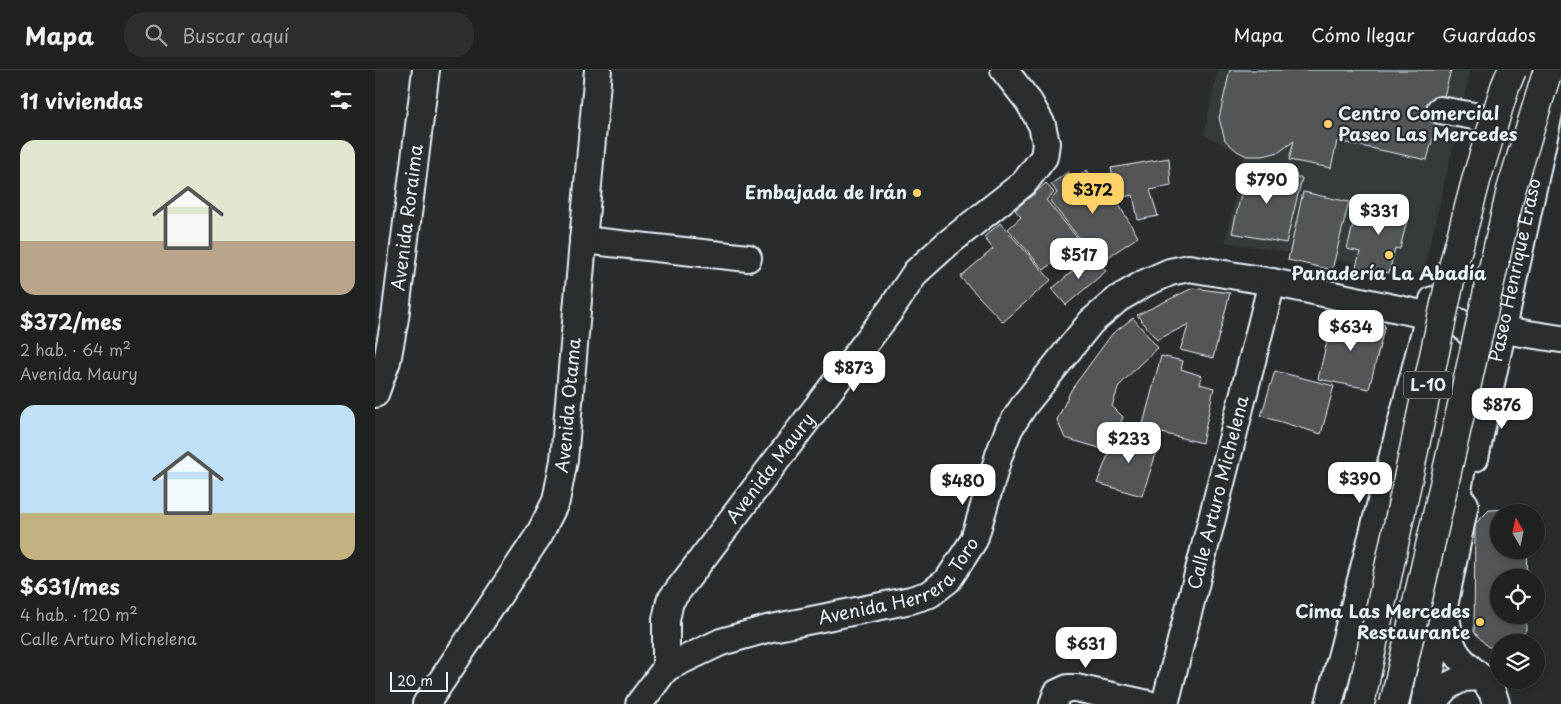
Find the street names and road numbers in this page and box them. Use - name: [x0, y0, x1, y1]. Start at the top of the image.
- street label: Avenida Roraima: [384, 142, 429, 292]
- street label: Paseo Henrique Eraso: [1481, 176, 1547, 364]
- street label: Avenida Otama: [547, 336, 587, 475]
- road number: L-10: [1404, 372, 1452, 398]
- street label: Calle Arturo Michelena: [1180, 392, 1255, 592]
- street label: Avenida Maury: [719, 406, 820, 528]
- street label: Avenida Herrera Toro: [816, 531, 984, 630]

